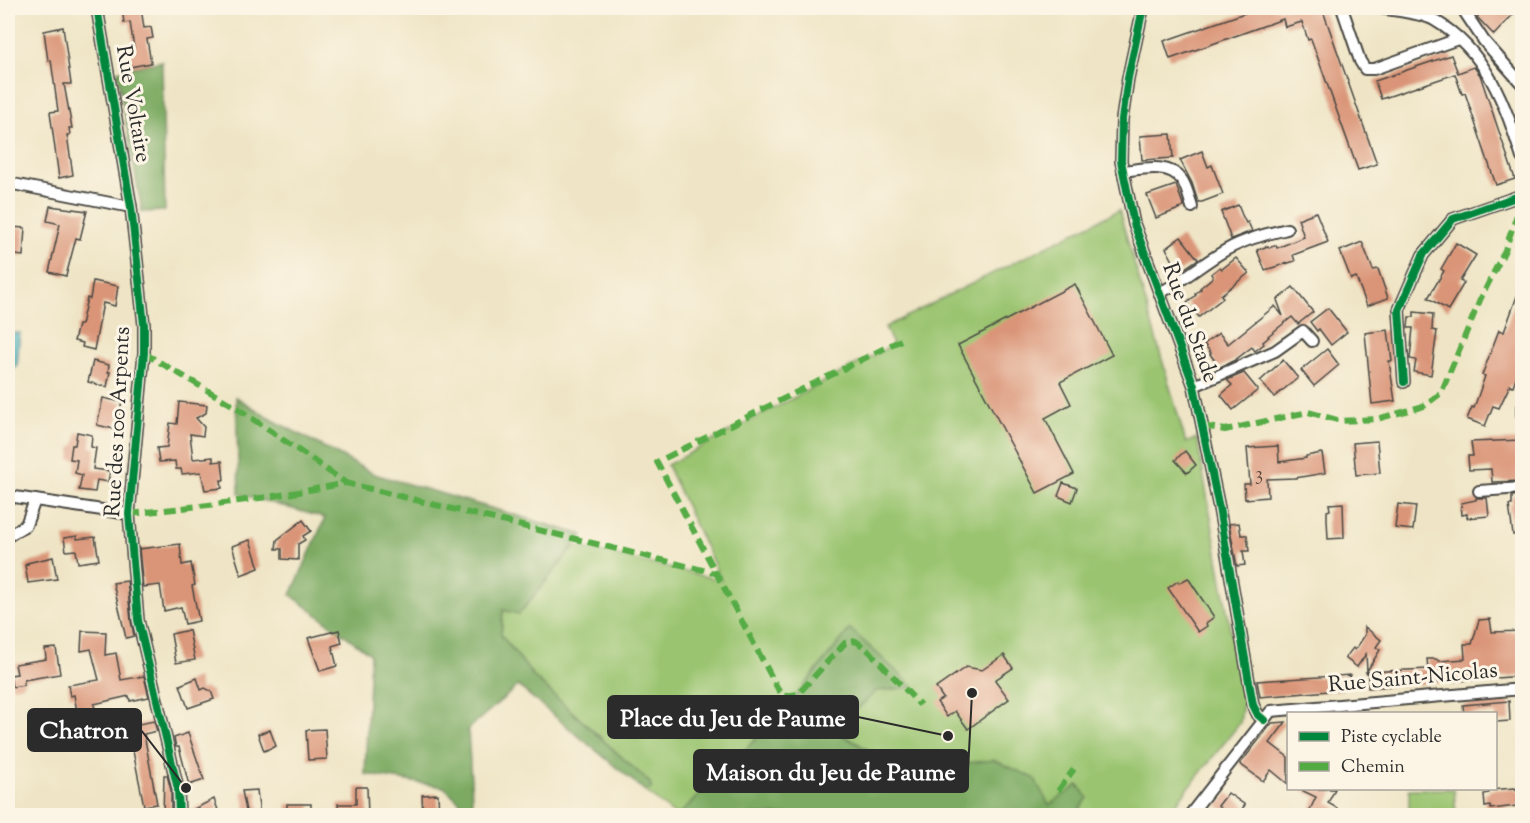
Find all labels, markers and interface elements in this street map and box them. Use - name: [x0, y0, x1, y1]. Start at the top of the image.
- street label: Rue Voltaire: [106, 43, 158, 165]
- street label: Rue du Stade: [1153, 259, 1225, 387]
- street label: Rue des 100 Arpents: [98, 326, 140, 518]
- house number: 3: [1255, 461, 1263, 490]
- street label: Rue Saint-Nicolas: [1327, 656, 1499, 702]
- callout: Place du Jeu de Paume: [608, 696, 858, 738]
- text: Place du Jeu de Paume: [620, 703, 846, 737]
- callout: Chatron: [28, 709, 141, 751]
- legend: [1287, 712, 1497, 790]
- text: Chatron: [40, 715, 129, 749]
- text: Piste cyclable: [1341, 725, 1442, 751]
- callout: Maison du Jeu de Paume: [694, 750, 968, 792]
- text: Chemin: [1341, 755, 1405, 781]
- text: Maison du Jeu de Paume: [706, 757, 956, 791]

